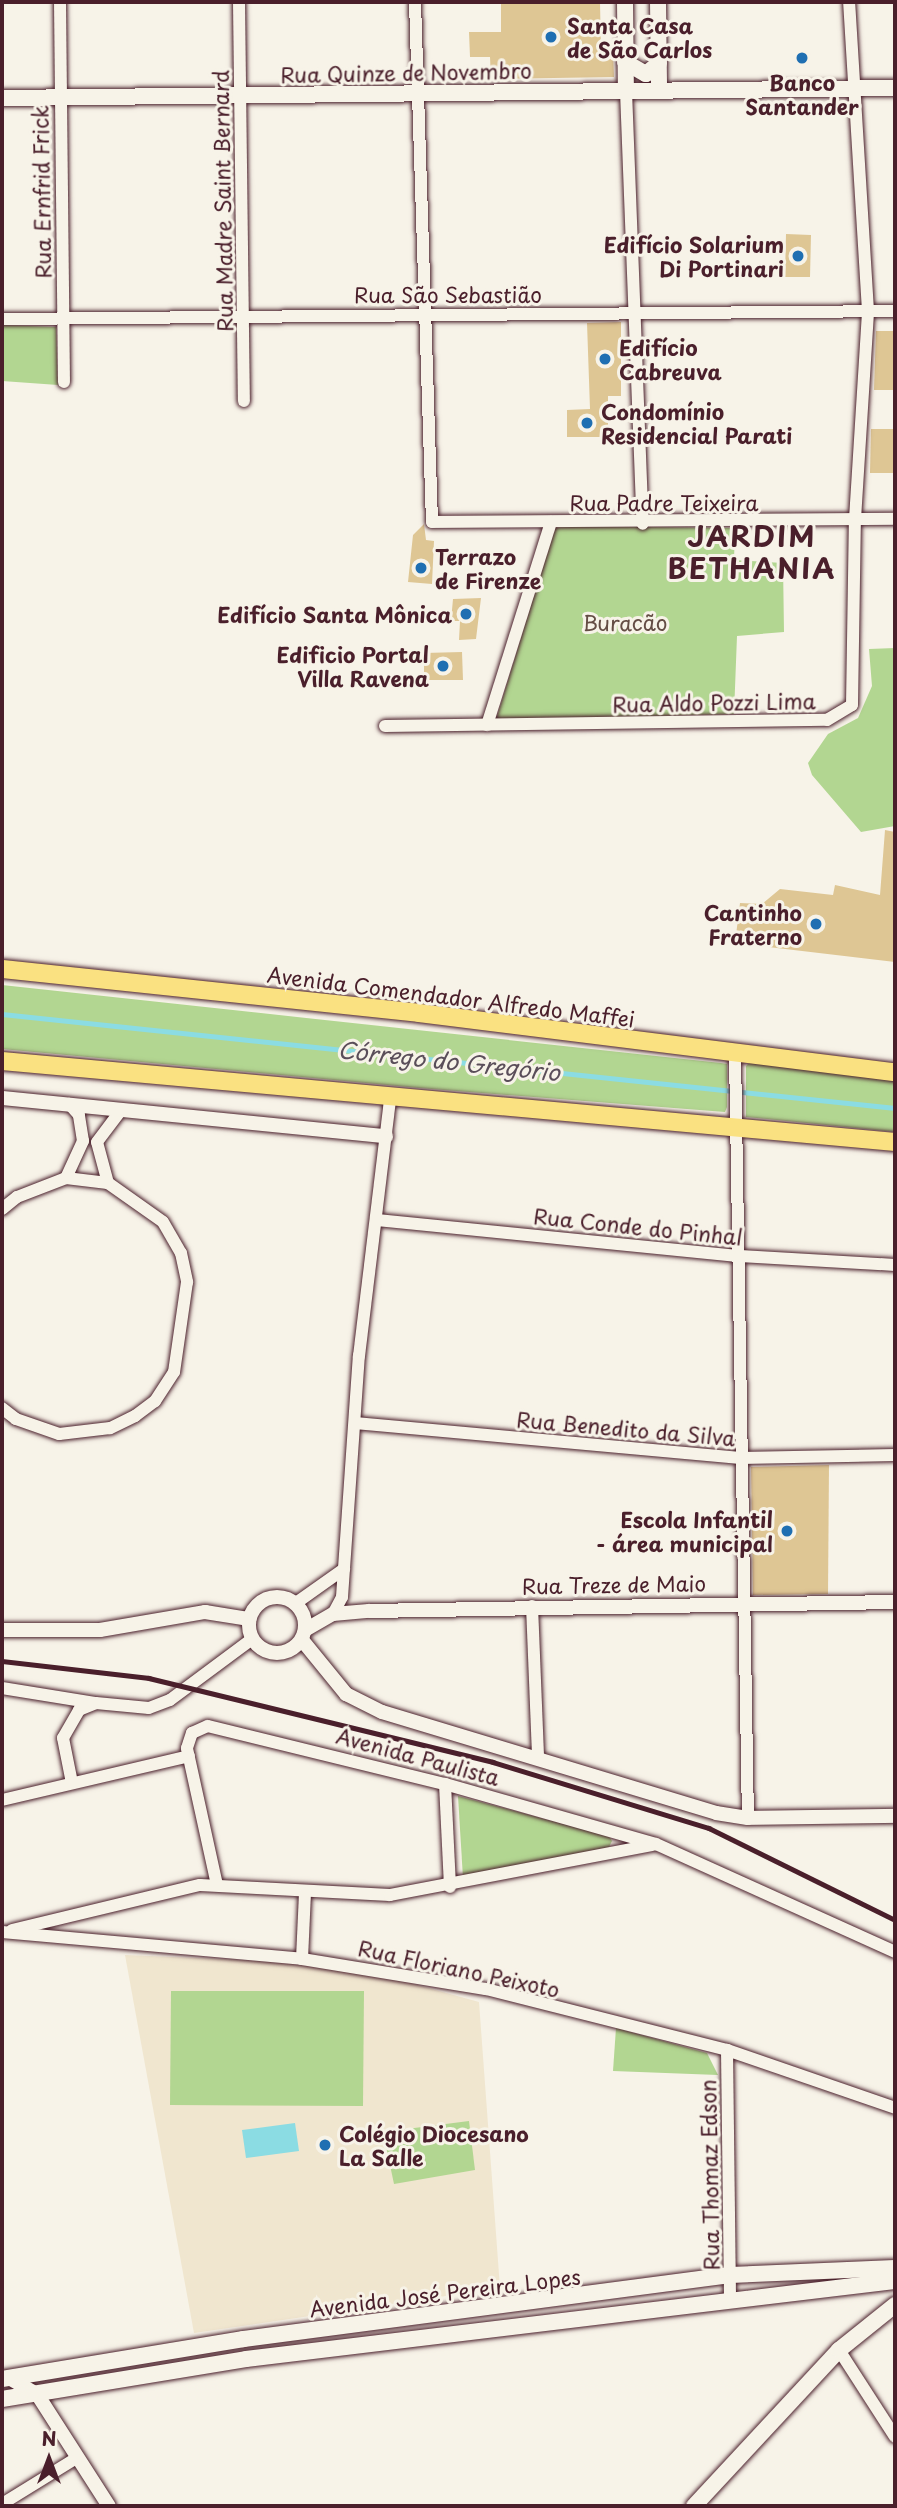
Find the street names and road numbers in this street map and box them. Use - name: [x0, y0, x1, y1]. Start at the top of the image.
- street label: Rua Quinze de Novembro: [279, 57, 533, 87]
- street label: Rua Madre Saint Bernard: [207, 69, 237, 333]
- street label: Rua Ernfrid Frick: [27, 104, 55, 280]
- street label: Rua São Sebastião: [354, 281, 542, 307]
- street label: Rua Padre Teixeira: [570, 489, 758, 515]
- street label: Rua Aldo Pozzi Lima: [611, 688, 817, 716]
- street label: Avenida Comendador Alfredo Maffei: [266, 961, 636, 1031]
- street label: Rua Conde do Pinhal: [532, 1202, 744, 1250]
- street label: Rua Benedito da Silva: [514, 1406, 738, 1450]
- street label: Rua Treze de Maio: [520, 1570, 708, 1598]
- street label: Avenida Paulista: [334, 1722, 502, 1790]
- street label: Rua Floriano Peixoto: [355, 1934, 563, 2002]
- street label: Rua Thomaz Edson: [695, 2079, 723, 2271]
- street label: Avenida José Pereira Lopes: [308, 2263, 582, 2321]

